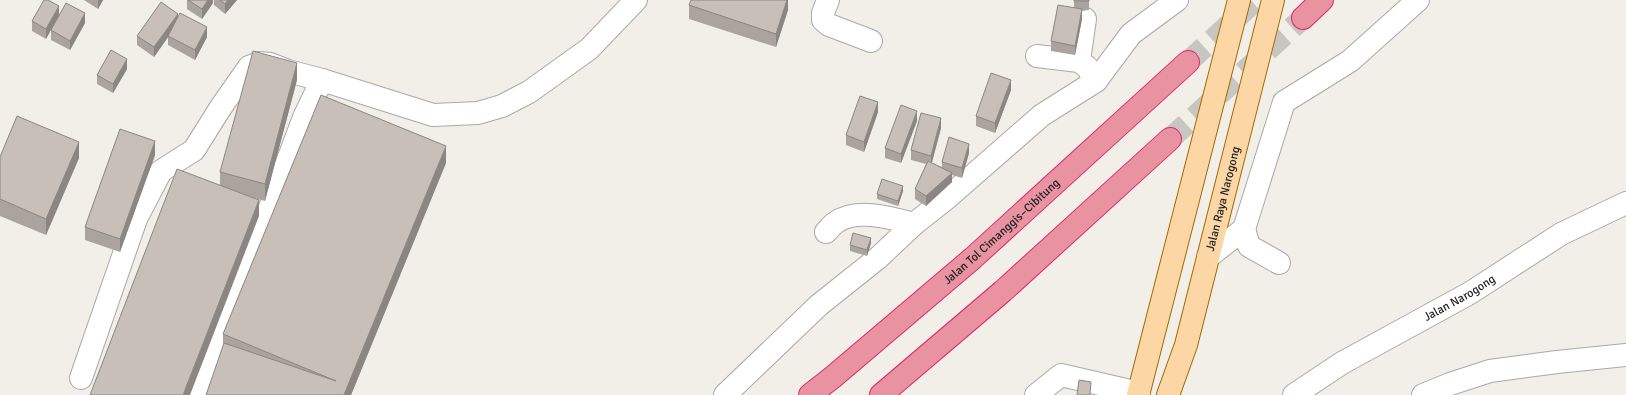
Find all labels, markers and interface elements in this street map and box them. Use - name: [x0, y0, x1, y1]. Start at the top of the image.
- street label: Jalan Raya Narogong: [1203, 145, 1244, 253]
- street label: Jalan Tol Cimanggis–Cibitung: [941, 176, 1063, 288]
- street label: Jalan Narogong: [1421, 272, 1498, 325]

